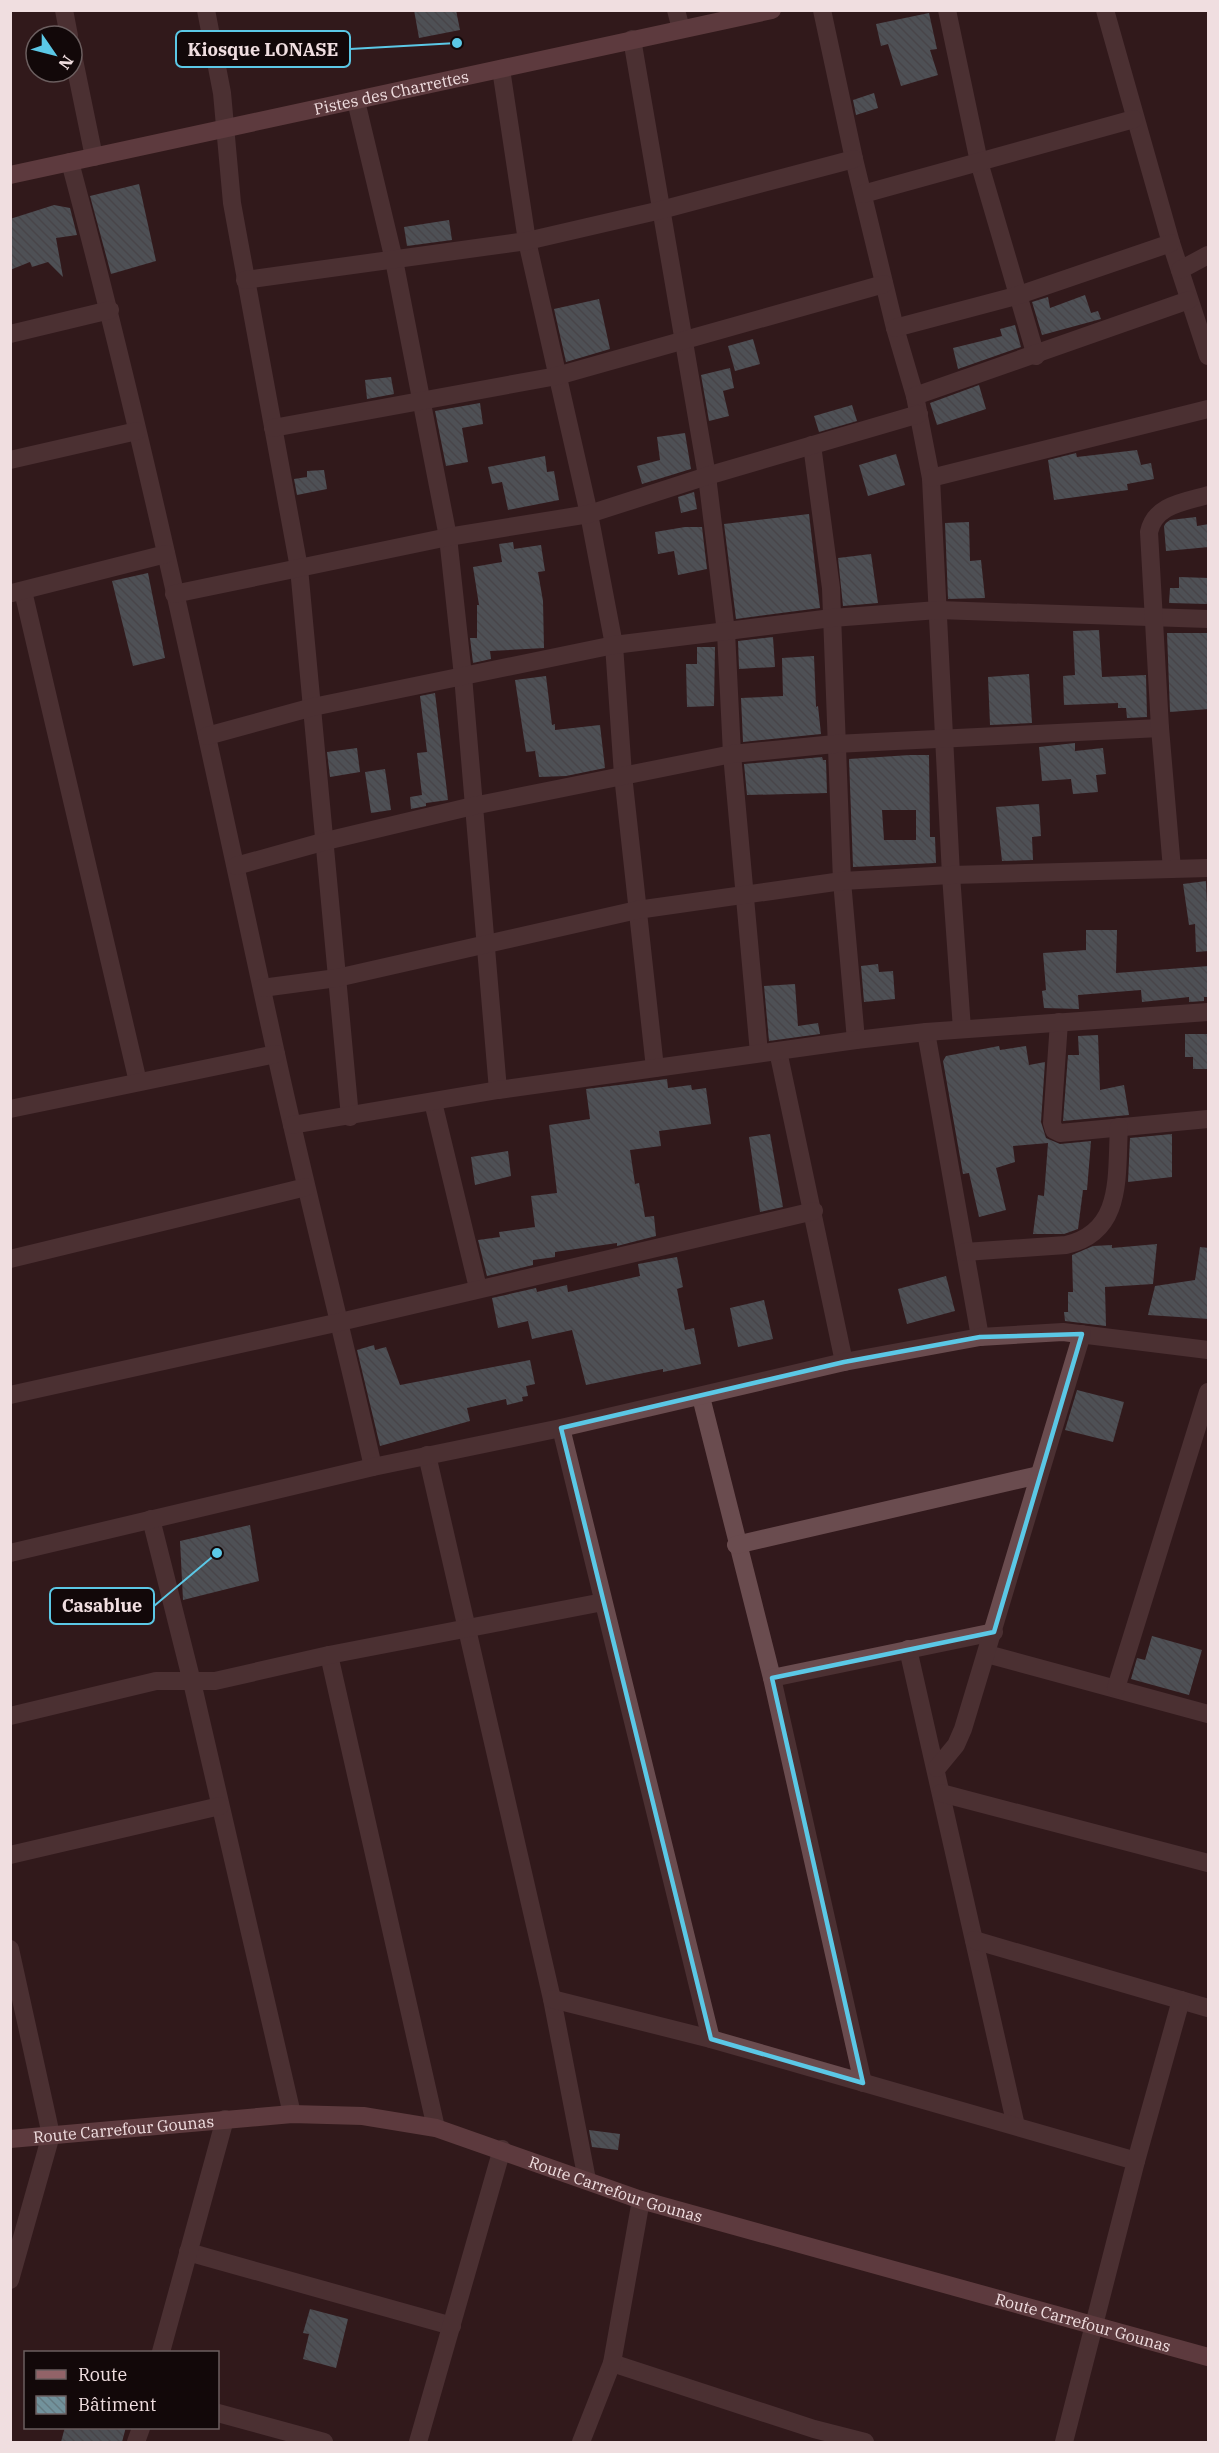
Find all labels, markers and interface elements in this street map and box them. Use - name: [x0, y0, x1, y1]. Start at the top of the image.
- north arrow: [24, 24, 84, 84]
- callout: Kiosque LONASE: [176, 31, 350, 67]
- text: Kiosque LONASE: [188, 38, 338, 61]
- text: N: [54, 52, 78, 74]
- street label: Pistes des Charrettes: [312, 66, 470, 119]
- callout: Casablue: [50, 1588, 154, 1624]
- text: Casablue: [62, 1594, 142, 1617]
- street label: Route Carrefour Gounas: [32, 2111, 215, 2147]
- street label: Route Carrefour Gounas: [526, 2151, 705, 2227]
- street label: Route Carrefour Gounas: [993, 2289, 1173, 2356]
- legend: [24, 2351, 219, 2429]
- text: Route: [78, 2363, 127, 2386]
- text: Bâtiment: [78, 2393, 156, 2416]

